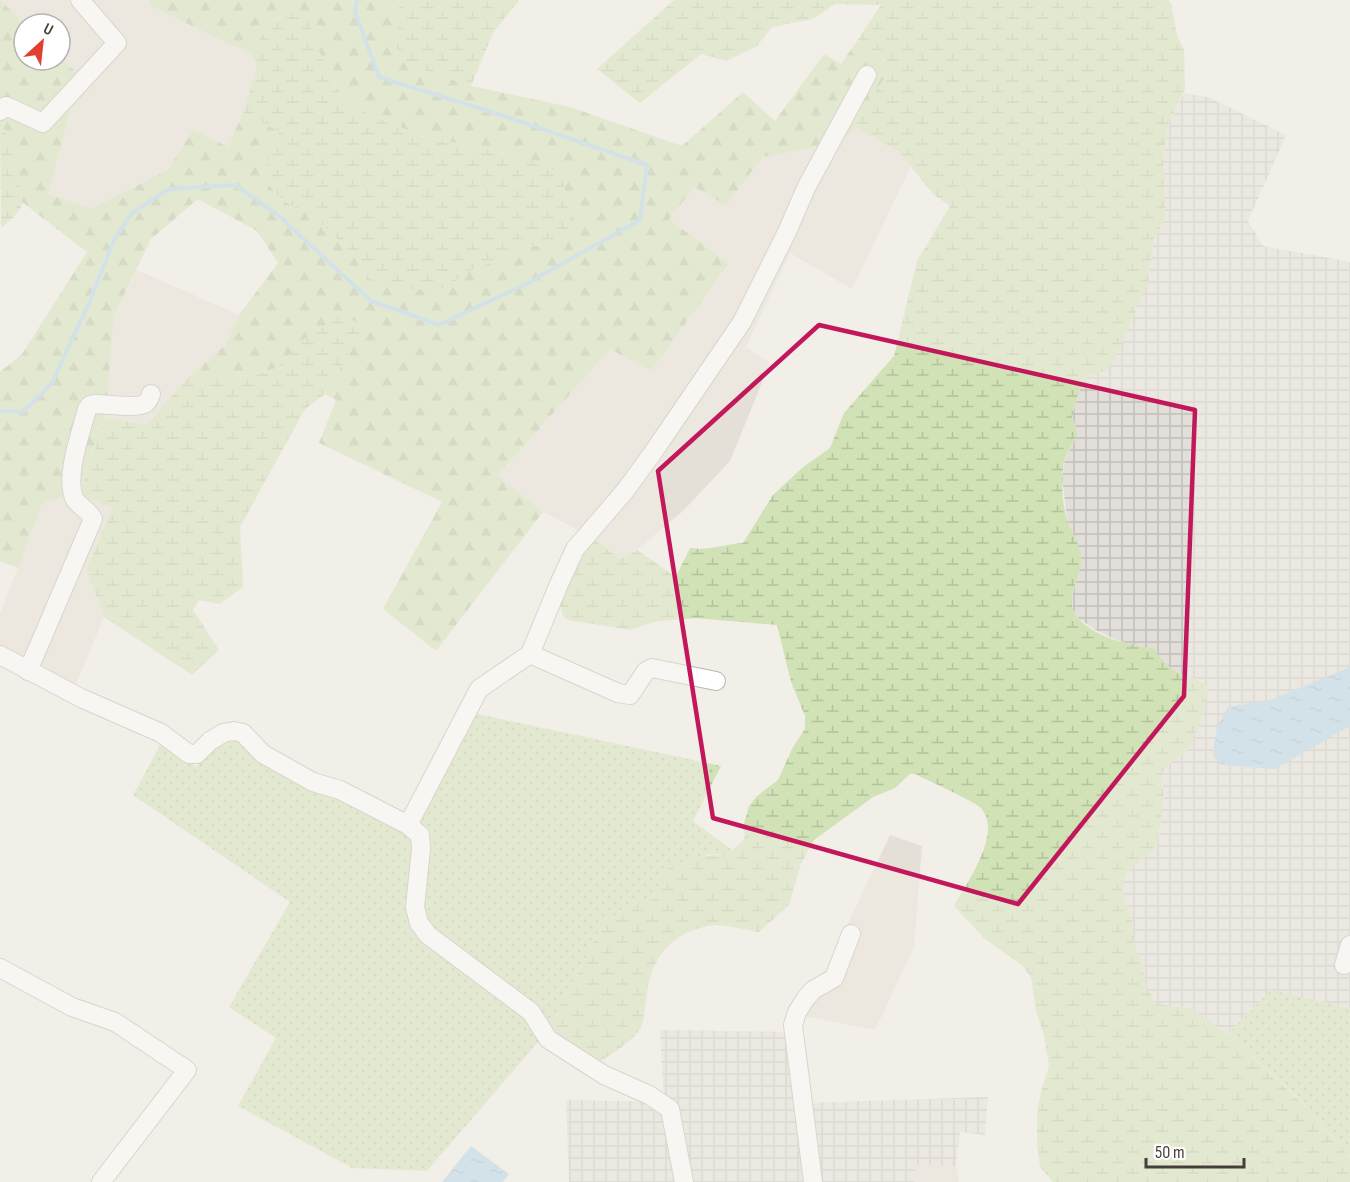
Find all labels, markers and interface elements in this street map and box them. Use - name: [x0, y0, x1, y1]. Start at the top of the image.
- north arrow: [12, 12, 72, 72]
- text: U: [40, 20, 56, 40]
- scale bar: [1146, 1131, 1244, 1169]
- text: 50 m: [1155, 1142, 1185, 1163]

